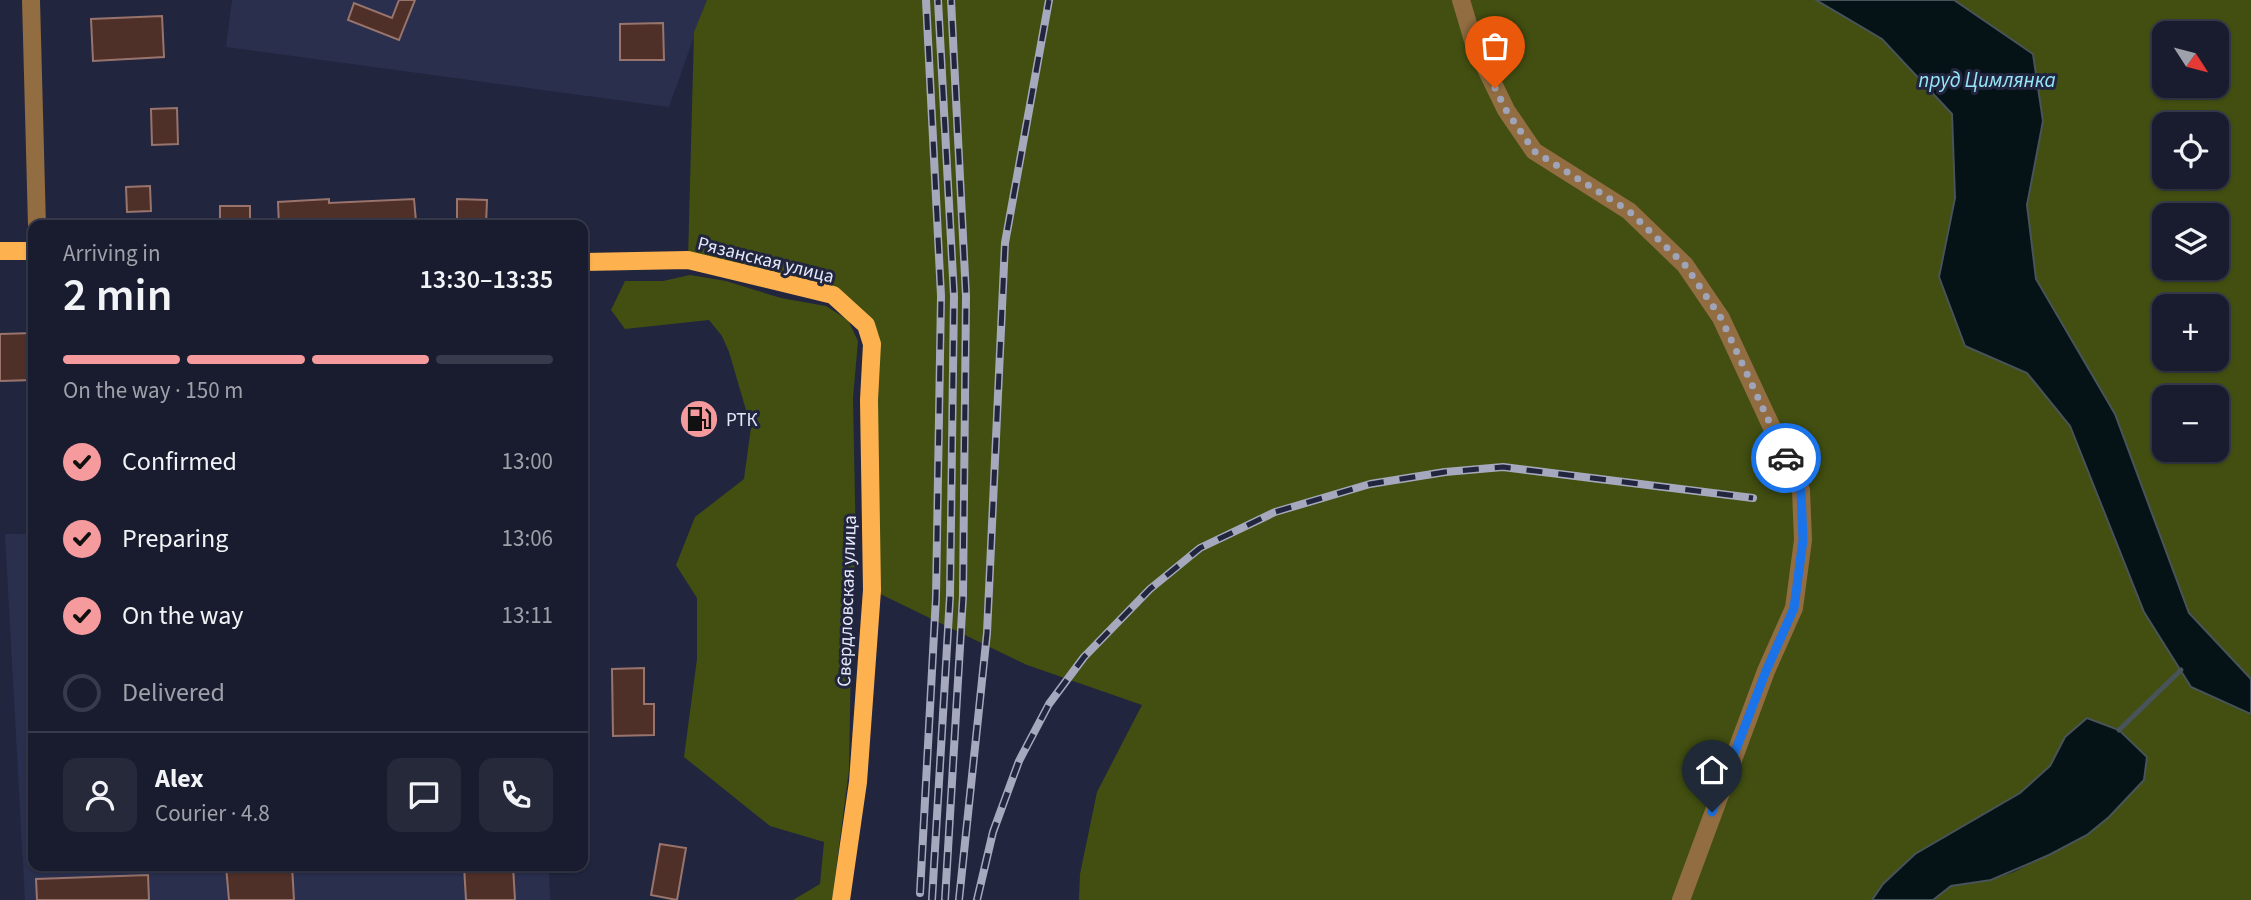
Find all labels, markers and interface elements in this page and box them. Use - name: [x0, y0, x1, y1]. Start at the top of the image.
- pin: [1465, 16, 1525, 88]
- north arrow: [2152, 21, 2230, 98]
- map controls: [2152, 21, 2229, 462]
- icon: bag: [1476, 27, 1514, 65]
- water label: пруд Цимлянка: [1918, 65, 2056, 95]
- button: locate: [2152, 112, 2229, 189]
- button: layers: [2152, 203, 2229, 280]
- street label: Рязанская улица: [694, 230, 837, 290]
- text: Arriving in: [63, 237, 161, 270]
- text: 13:30–13:35: [420, 261, 553, 298]
- text: 2 min: [63, 263, 172, 328]
- button: +: [2152, 294, 2229, 371]
- text: On the way · 150 m: [63, 374, 243, 407]
- button: −: [2152, 385, 2229, 462]
- fuel station icon: РТК: [678, 398, 720, 440]
- place label: РТК: [726, 407, 758, 434]
- courier: [1751, 423, 1821, 493]
- icon: car: [1767, 439, 1805, 477]
- icon: check: [63, 443, 101, 481]
- text: Confirmed: [122, 443, 237, 480]
- text: 13:00: [502, 445, 553, 478]
- street label: Свердловская улица: [831, 515, 864, 687]
- icon: check: [63, 520, 101, 558]
- text: Preparing: [122, 520, 228, 557]
- text: 13:06: [502, 522, 553, 555]
- icon: check: [63, 597, 101, 635]
- text: On the way: [122, 597, 243, 634]
- text: 13:11: [502, 599, 553, 632]
- text: Delivered: [122, 674, 225, 711]
- pin: [1682, 740, 1742, 812]
- icon: home: [1693, 751, 1731, 789]
- button: person: [63, 758, 137, 832]
- button: chat: [387, 758, 461, 832]
- button: phone: [479, 758, 553, 832]
- text: Alex: [155, 760, 204, 797]
- text: Courier · 4.8: [155, 797, 270, 830]

